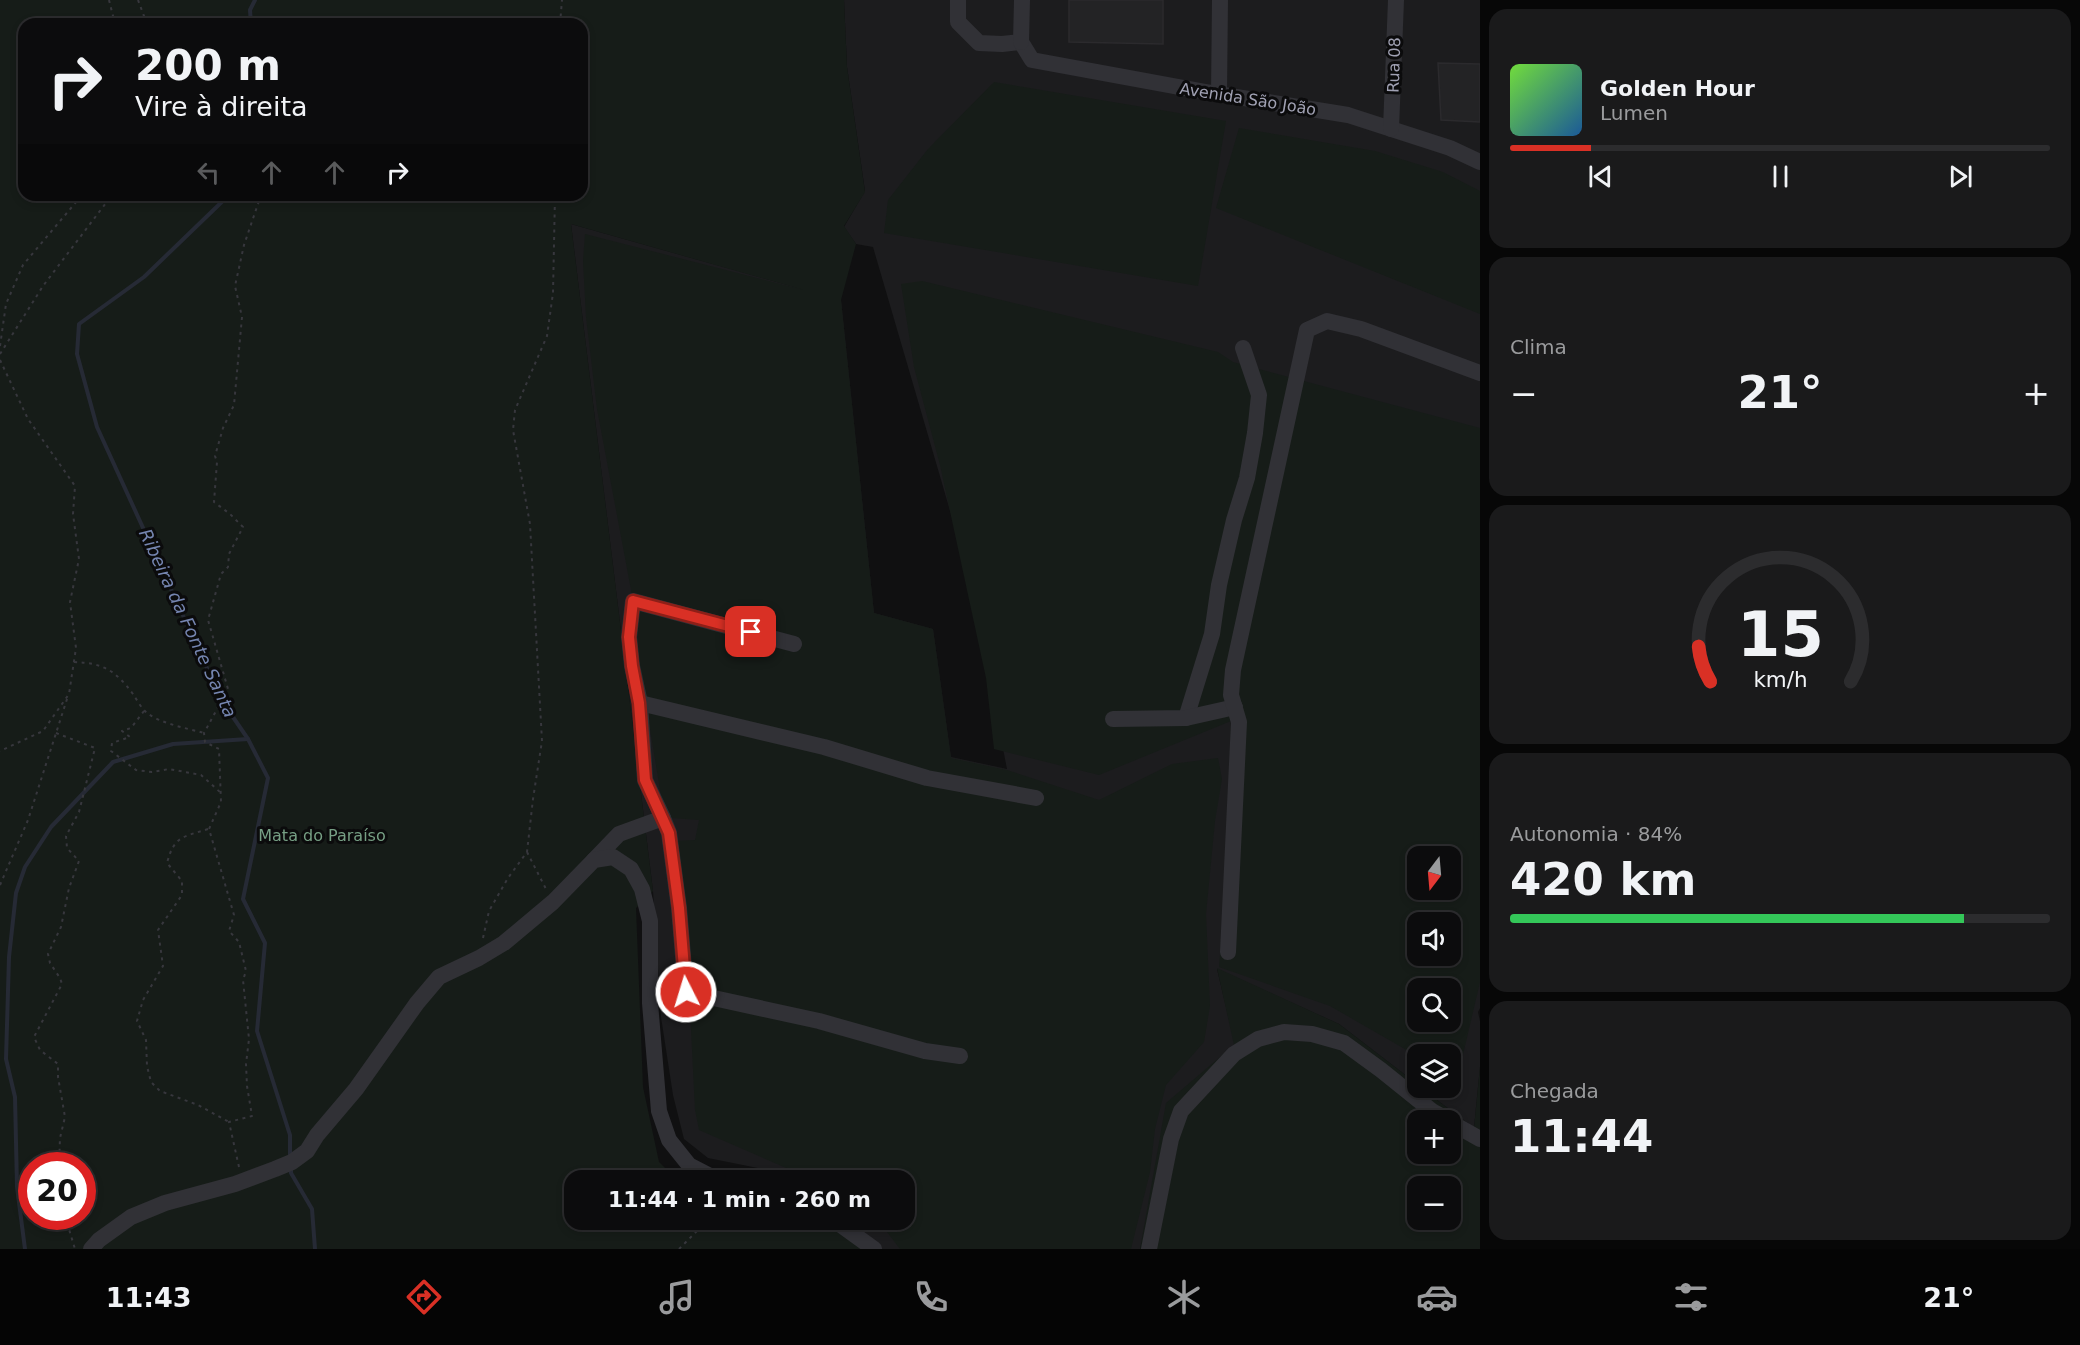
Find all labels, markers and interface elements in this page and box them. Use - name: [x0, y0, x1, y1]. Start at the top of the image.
- street label: Rua 08: [1384, 37, 1404, 93]
- text: 200 m: [135, 41, 281, 90]
- icon: right: [36, 42, 114, 120]
- text: Golden Hour: [1600, 76, 1755, 101]
- street label: Avenida São João: [1178, 79, 1318, 119]
- text: Vire à direita: [135, 91, 308, 122]
- text: Lumen: [1600, 101, 1668, 125]
- icon: left: [192, 156, 225, 189]
- icon: ahead: [255, 156, 288, 189]
- icon: ahead: [318, 156, 351, 189]
- icon: right: [381, 156, 414, 189]
- icon: previous: [1584, 160, 1617, 193]
- icon: pause: [1764, 160, 1797, 193]
- icon: next: [1944, 160, 1977, 193]
- text: Clima: [1510, 335, 1567, 359]
- text: 21°: [1737, 366, 1823, 419]
- text: −: [1510, 374, 1538, 413]
- text: +: [2022, 374, 2050, 413]
- water label: Ribeira da Fonte Santa: [135, 525, 241, 721]
- text: 15: [1737, 598, 1823, 671]
- pin: [725, 606, 776, 657]
- icon: arrive: [734, 615, 767, 648]
- text: km/h: [1753, 667, 1807, 692]
- text: Autonomia · 84%: [1510, 822, 1682, 846]
- park label: Mata do Paraíso: [258, 826, 386, 845]
- north arrow: [1407, 846, 1461, 900]
- map controls: [1407, 846, 1461, 1230]
- text: 420 km: [1510, 853, 1696, 906]
- button: sound: [1407, 912, 1461, 966]
- position arrow: [654, 960, 718, 1024]
- button: search: [1407, 978, 1461, 1032]
- button: layers: [1407, 1044, 1461, 1098]
- text: Chegada: [1510, 1079, 1599, 1103]
- button: +: [1407, 1110, 1461, 1164]
- text: 11:44: [1510, 1110, 1653, 1163]
- speed limit sign: 20: [18, 1152, 96, 1230]
- button: −: [1407, 1176, 1461, 1230]
- text: 11:44 · 1 min · 260 m: [608, 1187, 871, 1212]
- icon: directions: [403, 1276, 445, 1318]
- icon: music: [656, 1276, 698, 1318]
- icon: phone: [910, 1276, 952, 1318]
- icon: climate: [1163, 1276, 1205, 1318]
- icon: car: [1416, 1276, 1458, 1318]
- icon: filters: [1670, 1276, 1712, 1318]
- text: 11:43: [106, 1282, 192, 1313]
- text: 21°: [1923, 1282, 1974, 1313]

